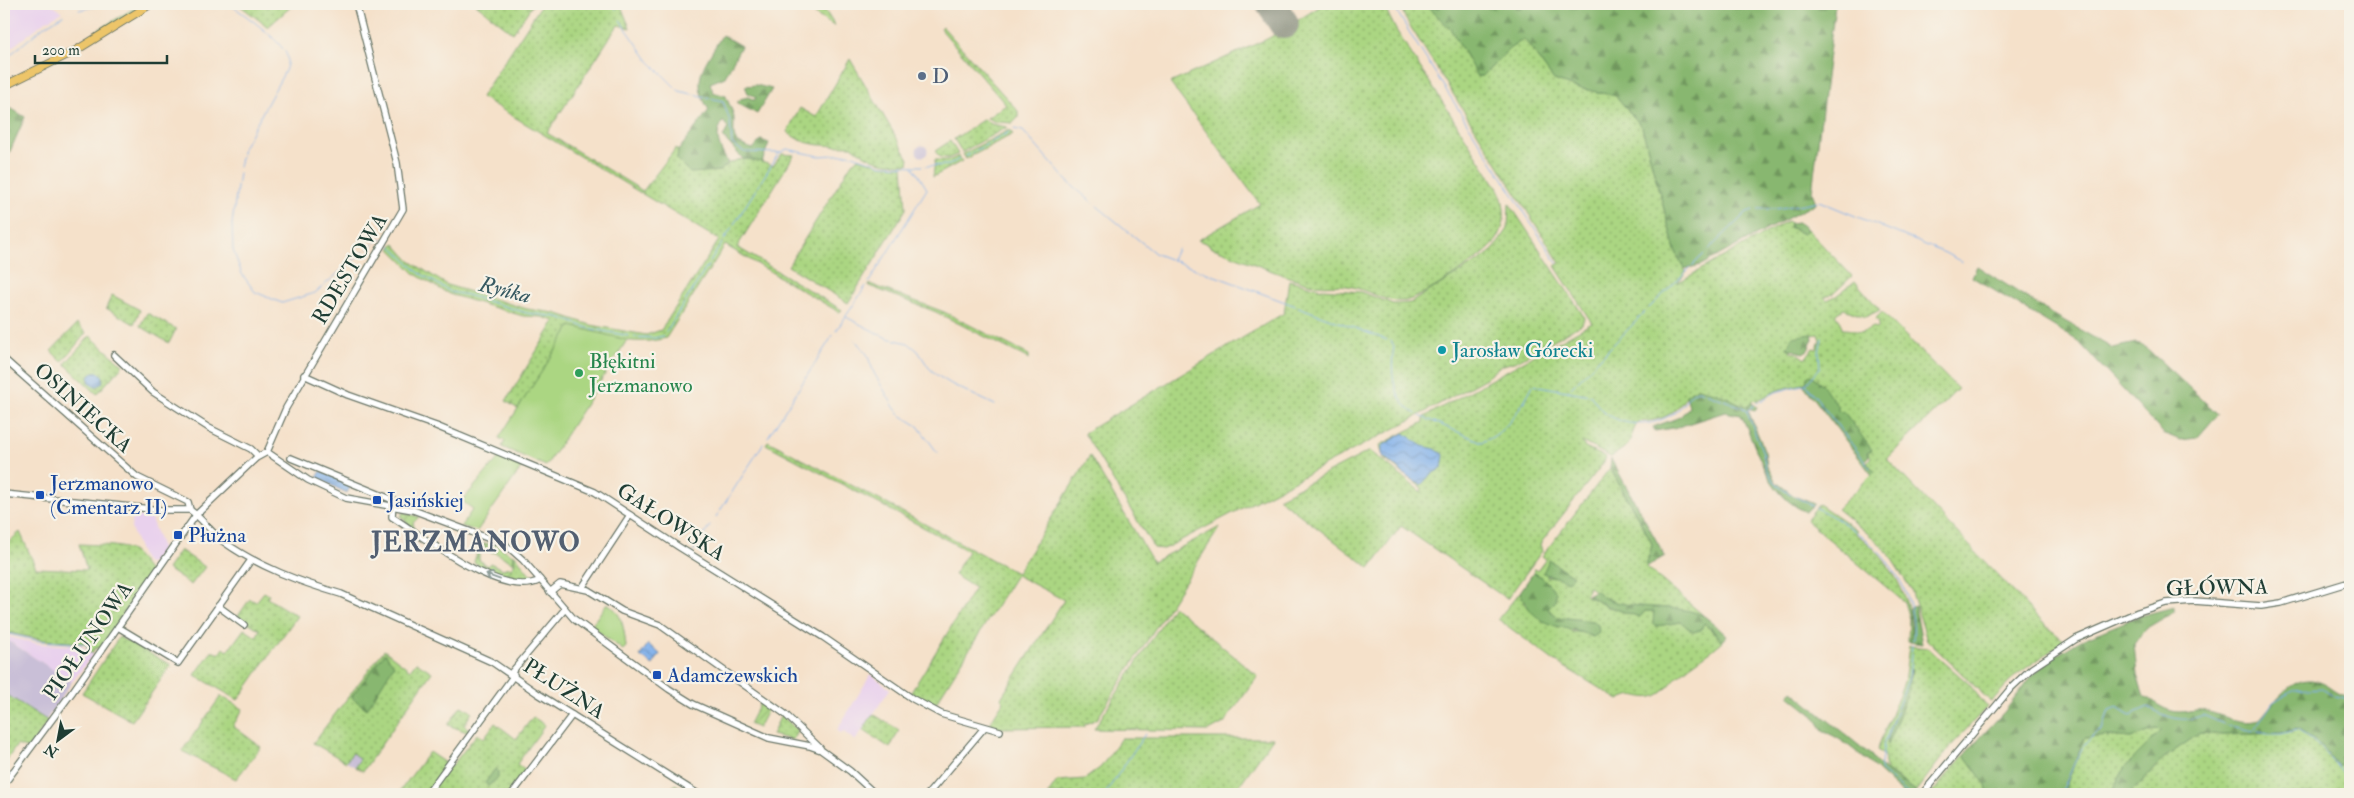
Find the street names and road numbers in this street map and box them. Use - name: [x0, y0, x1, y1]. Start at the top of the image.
- street label: RDESTOWA: [306, 209, 394, 329]
- street label: OSINIECKA: [28, 357, 138, 459]
- street label: GAŁOWSKA: [612, 477, 730, 567]
- street label: GŁÓWNA: [2166, 574, 2268, 602]
- street label: PIOŁUNOWA: [37, 576, 139, 706]
- street label: PŁUŻNA: [518, 653, 610, 725]

